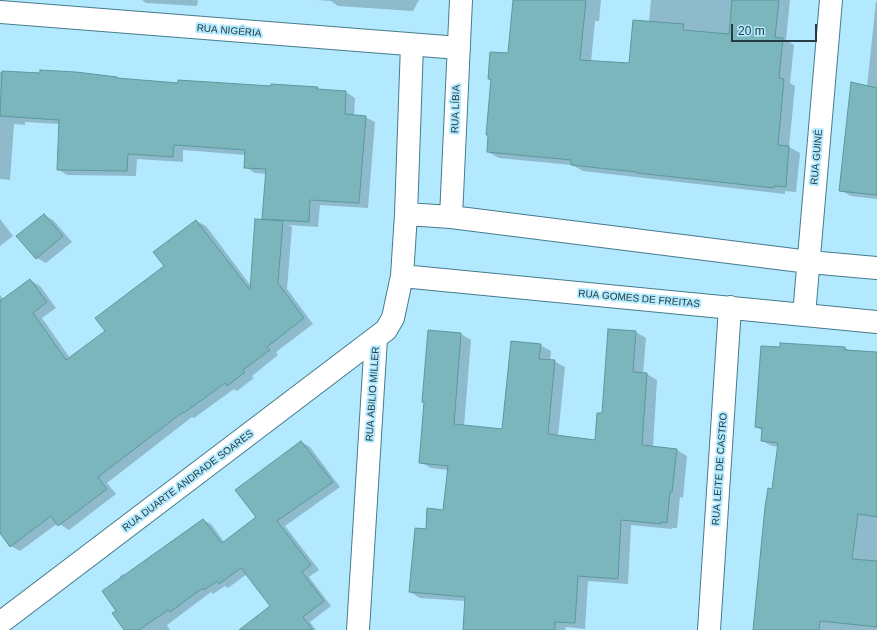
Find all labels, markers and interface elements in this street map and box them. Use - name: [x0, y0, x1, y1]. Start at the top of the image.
- scale bar: [733, 16, 819, 42]
- street label: RUA NIGÉRIA: [196, 22, 262, 40]
- text: 20 m: [738, 24, 765, 38]
- street label: RUA LÍBIA: [449, 85, 463, 133]
- street label: RUA GUINÉ: [809, 129, 825, 185]
- street label: RUA GOMES DE FREITAS: [578, 288, 700, 310]
- street label: RUA ABILIO MILLER: [364, 346, 382, 442]
- street label: RUA LEITE DE CASTRO: [710, 412, 730, 526]
- street label: RUA DUARTE ANDRADE SOARES: [120, 428, 256, 534]

